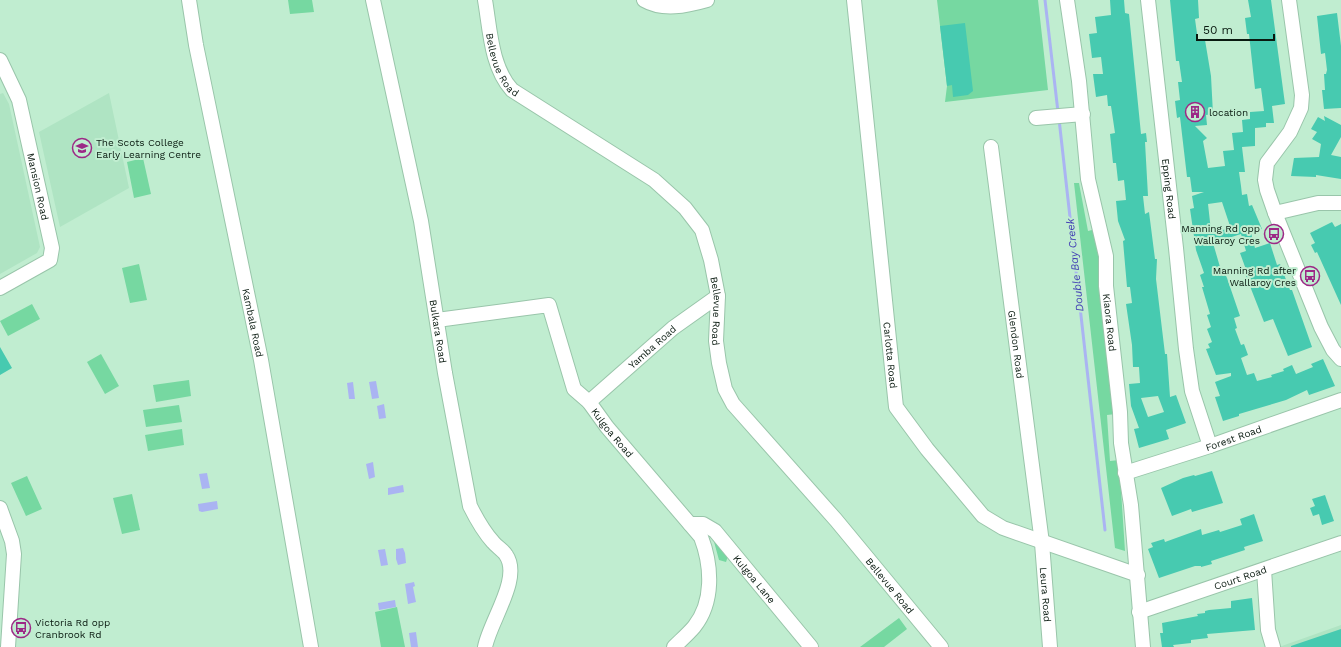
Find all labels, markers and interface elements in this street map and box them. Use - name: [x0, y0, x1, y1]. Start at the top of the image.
- scale bar: [1197, 16, 1274, 42]
- text: 50 m: [1203, 23, 1233, 37]
- street label: Bellevue Road: [484, 32, 521, 99]
- building icon: location: [1184, 101, 1206, 123]
- place label: location: [1209, 107, 1248, 118]
- school or university icon: The Scots College Early Learning Centre: [71, 137, 93, 159]
- place label: The Scots College Early Learning Centre: [96, 137, 201, 160]
- street label: Mansion Road: [25, 152, 51, 221]
- street label: Epping Road: [1160, 158, 1178, 220]
- water label: Double Bay Creek: [1064, 217, 1086, 312]
- place label: Manning Rd opp Wallaroy Cres: [1181, 223, 1260, 246]
- bus stop icon: Manning Rd opp Wallaroy Cres: [1263, 223, 1285, 245]
- place label: Manning Rd after Wallaroy Cres: [1213, 265, 1296, 288]
- bus stop icon: Manning Rd after Wallaroy Cres: [1299, 265, 1321, 287]
- street label: Bellevue Road: [709, 276, 724, 346]
- street label: Kambala Road: [241, 287, 266, 358]
- street label: Kiaora Road: [1101, 293, 1119, 352]
- street label: Bulkara Road: [428, 299, 449, 364]
- street label: Glendon Road: [1007, 310, 1026, 379]
- street label: Carlotta Road: [882, 321, 900, 389]
- street label: Yamba Road: [626, 323, 678, 370]
- street label: Kulgoa Road: [589, 406, 636, 459]
- street label: Forest Road: [1204, 423, 1263, 453]
- street label: Kulgoa Lane: [731, 552, 778, 605]
- street label: Bellevue Road: [864, 555, 916, 616]
- street label: Court Road: [1213, 563, 1268, 591]
- street label: Leura Road: [1038, 567, 1054, 622]
- bus stop icon: Victoria Rd opp Cranbrook Rd: [10, 617, 32, 639]
- place label: Victoria Rd opp Cranbrook Rd: [35, 617, 110, 640]

